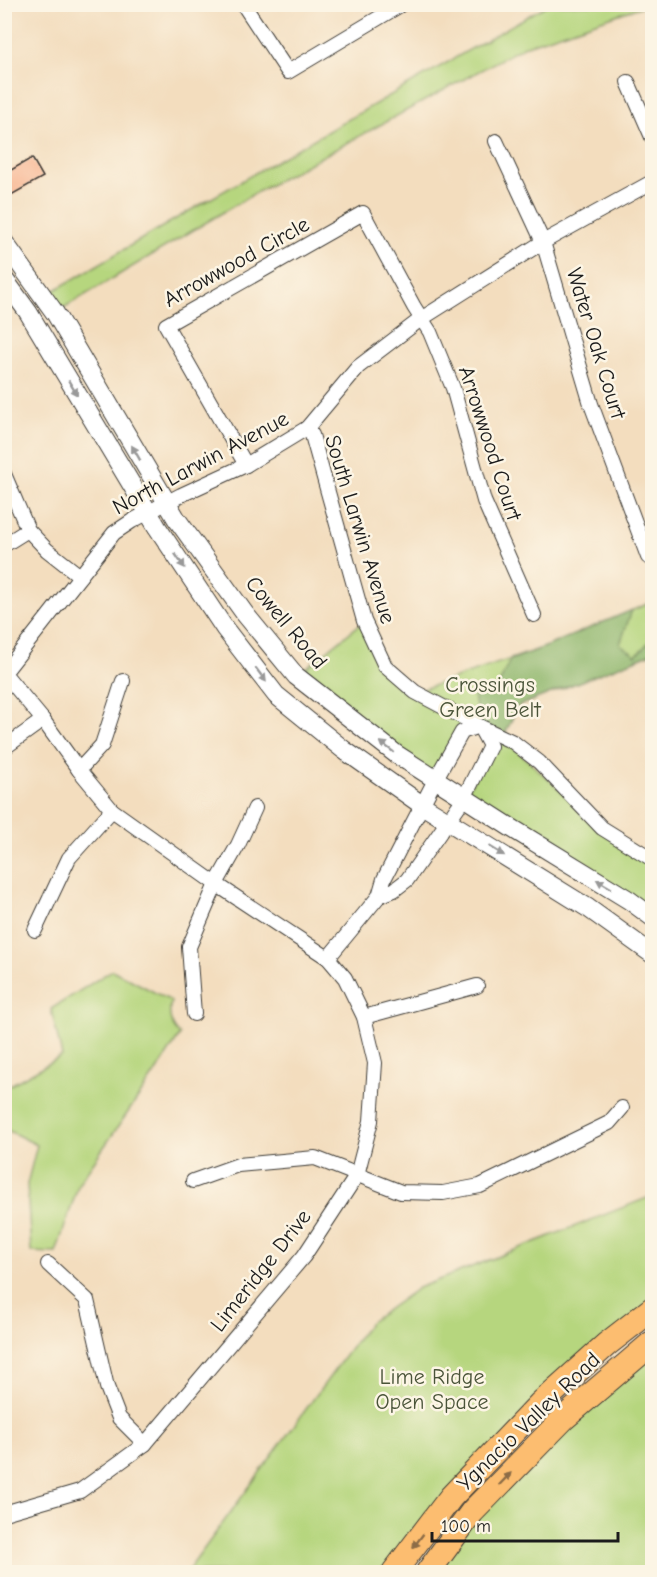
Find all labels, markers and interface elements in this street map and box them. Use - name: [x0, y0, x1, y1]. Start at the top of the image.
- street label: Arrowwood Circle: [159, 211, 314, 313]
- street label: Water Oak Court: [561, 265, 632, 423]
- street label: Arrowwood Court: [453, 363, 527, 525]
- one-way arrow: [68, 380, 79, 396]
- street label: North Larwin Avenue: [108, 405, 293, 520]
- street label: South Larwin Avenue: [319, 432, 401, 627]
- one-way arrow: [132, 444, 142, 461]
- one-way arrow: [174, 553, 186, 569]
- street label: Cowell Road: [240, 571, 333, 674]
- one-way arrow: [254, 667, 267, 683]
- park label: Crossings Green Belt: [439, 672, 541, 723]
- one-way arrow: [379, 740, 395, 753]
- one-way arrow: [489, 846, 505, 857]
- one-way arrow: [596, 879, 612, 890]
- street label: Limeridge Drive: [205, 1204, 317, 1337]
- street label: Ygnacio Valley Road: [452, 1347, 606, 1497]
- park label: Lime Ridge Open Space: [375, 1364, 489, 1415]
- one-way arrow: [497, 1472, 511, 1486]
- scale bar: [432, 1505, 618, 1543]
- text: 100 m: [441, 1516, 491, 1537]
- one-way arrow: [411, 1533, 424, 1549]

